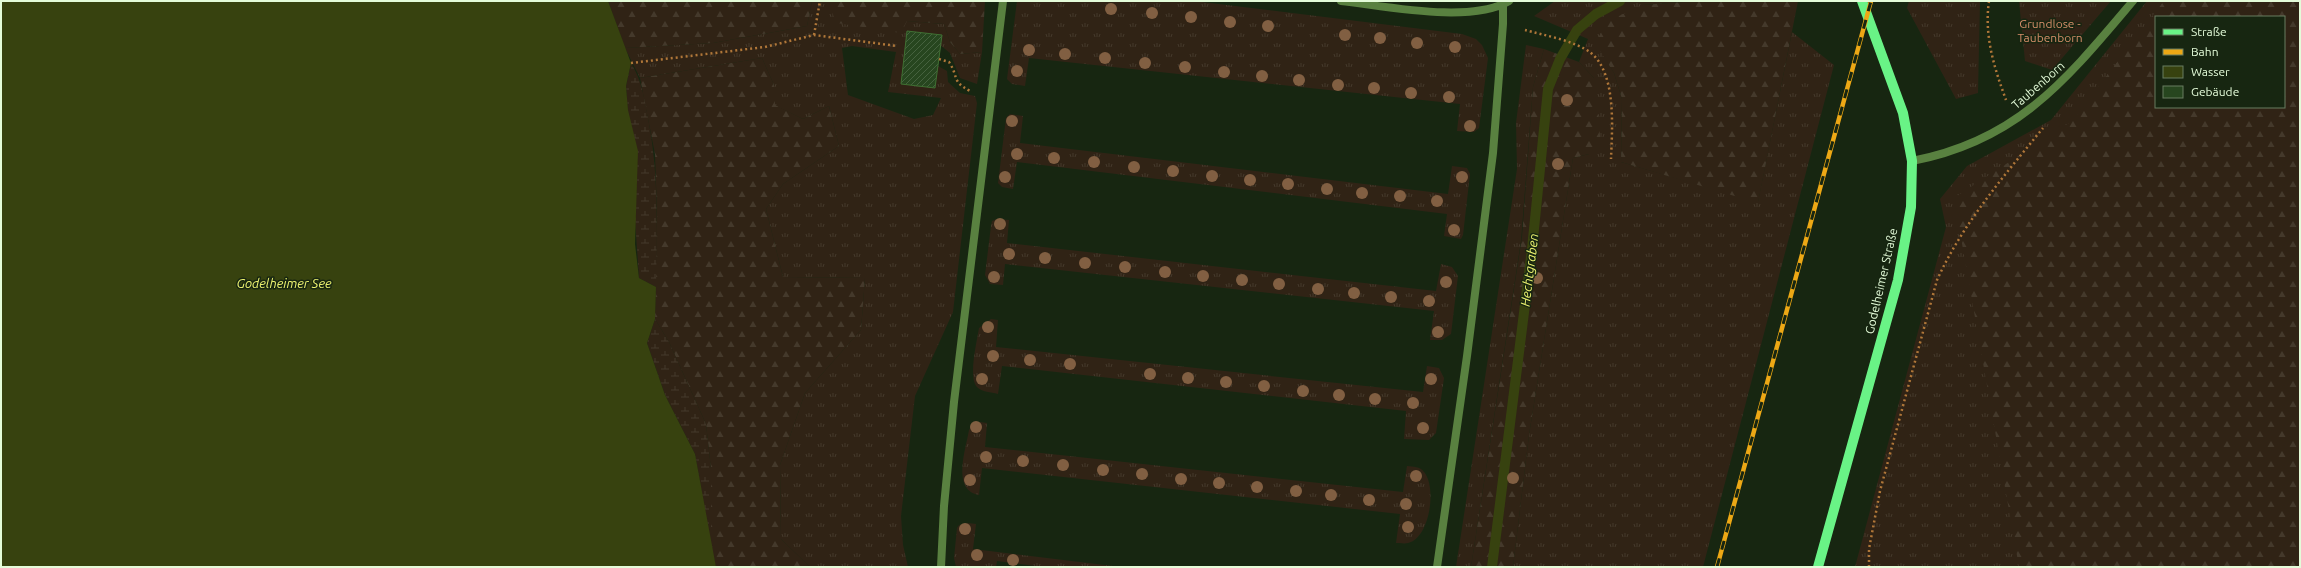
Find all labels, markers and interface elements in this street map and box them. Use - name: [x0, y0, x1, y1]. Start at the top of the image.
- legend: [2155, 16, 2285, 108]
- park label: Grundlose - Taubenborn: [2017, 17, 2083, 44]
- text: Straße: [2191, 25, 2227, 38]
- text: Bahn: [2191, 45, 2219, 58]
- street label: Taubenborn: [2009, 59, 2067, 111]
- text: Wasser: [2191, 65, 2230, 78]
- text: Gebäude: [2191, 85, 2239, 98]
- street label: Godelheimer Straße: [1863, 227, 1899, 335]
- water label: Hechtgraben: [1518, 233, 1540, 307]
- water label: Godelheimer See: [236, 276, 332, 290]

